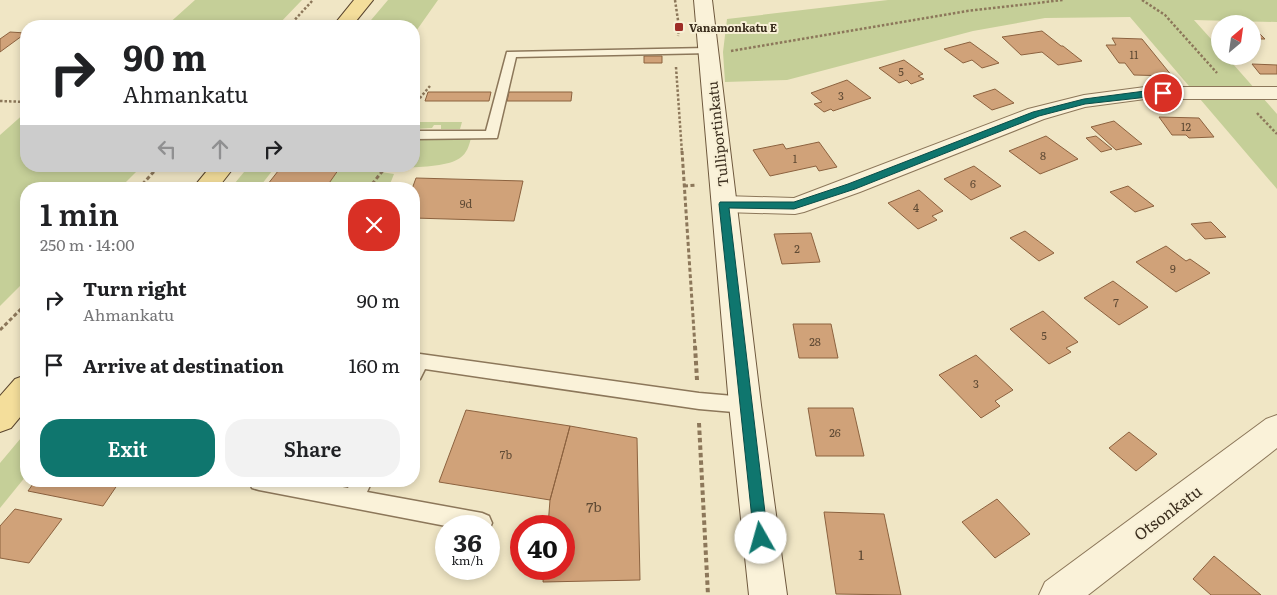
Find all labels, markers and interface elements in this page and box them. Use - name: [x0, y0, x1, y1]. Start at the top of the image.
- north arrow: [1211, 15, 1261, 65]
- map controls: [1211, 15, 1261, 65]
- place label: Vanamonkatu E: [689, 19, 777, 35]
- marker: Vanamonkatu E: [673, 21, 685, 33]
- text: 90 m: [123, 30, 207, 82]
- icon: right: [40, 40, 105, 105]
- house number: 11: [1130, 46, 1139, 62]
- house number: 5: [898, 63, 904, 79]
- pin: [1142, 72, 1184, 114]
- text: Ahmankatu: [123, 77, 248, 110]
- icon: arrive: [1149, 79, 1177, 107]
- street label: Tulliportinkatu: [702, 80, 732, 188]
- house number: 3: [838, 87, 844, 103]
- house number: 12: [1181, 118, 1191, 134]
- icon: left: [153, 135, 181, 163]
- icon: ahead: [206, 135, 234, 163]
- icon: right: [259, 135, 287, 163]
- house number: 8: [1040, 147, 1046, 163]
- house number: 1: [793, 150, 798, 166]
- house number: 6: [970, 175, 976, 191]
- text: 1 min: [40, 191, 119, 235]
- house number: 9d: [460, 195, 473, 211]
- button: close: [348, 199, 400, 251]
- house number: 4: [913, 199, 919, 215]
- text: 250 m · 14:00: [40, 232, 134, 256]
- house number: 2: [794, 240, 800, 256]
- house number: 9: [1170, 260, 1176, 276]
- text: Turn right: [83, 274, 187, 302]
- icon: right: [40, 286, 68, 314]
- text: 90 m: [357, 286, 400, 314]
- house number: 7: [1113, 294, 1119, 310]
- text: Ahmankatu: [83, 302, 174, 326]
- house number: 5: [1041, 327, 1047, 343]
- house number: 28: [809, 333, 821, 349]
- icon: arrive: [40, 351, 68, 379]
- text: Arrive at destination: [83, 351, 284, 379]
- text: 160 m: [349, 351, 400, 379]
- house number: 3: [973, 375, 979, 391]
- button: Exit: [40, 419, 215, 477]
- button: Share: [225, 419, 400, 477]
- house number: 26: [829, 424, 841, 440]
- house number: 7b: [500, 446, 512, 462]
- street label: Otsonkatu: [1128, 478, 1206, 546]
- house number: 7b: [586, 496, 602, 516]
- position arrow: [734, 511, 786, 563]
- speed limit sign: 40: [510, 515, 575, 580]
- text: 36: [453, 523, 482, 560]
- house number: 1: [858, 544, 864, 564]
- text: km/h: [452, 551, 483, 569]

